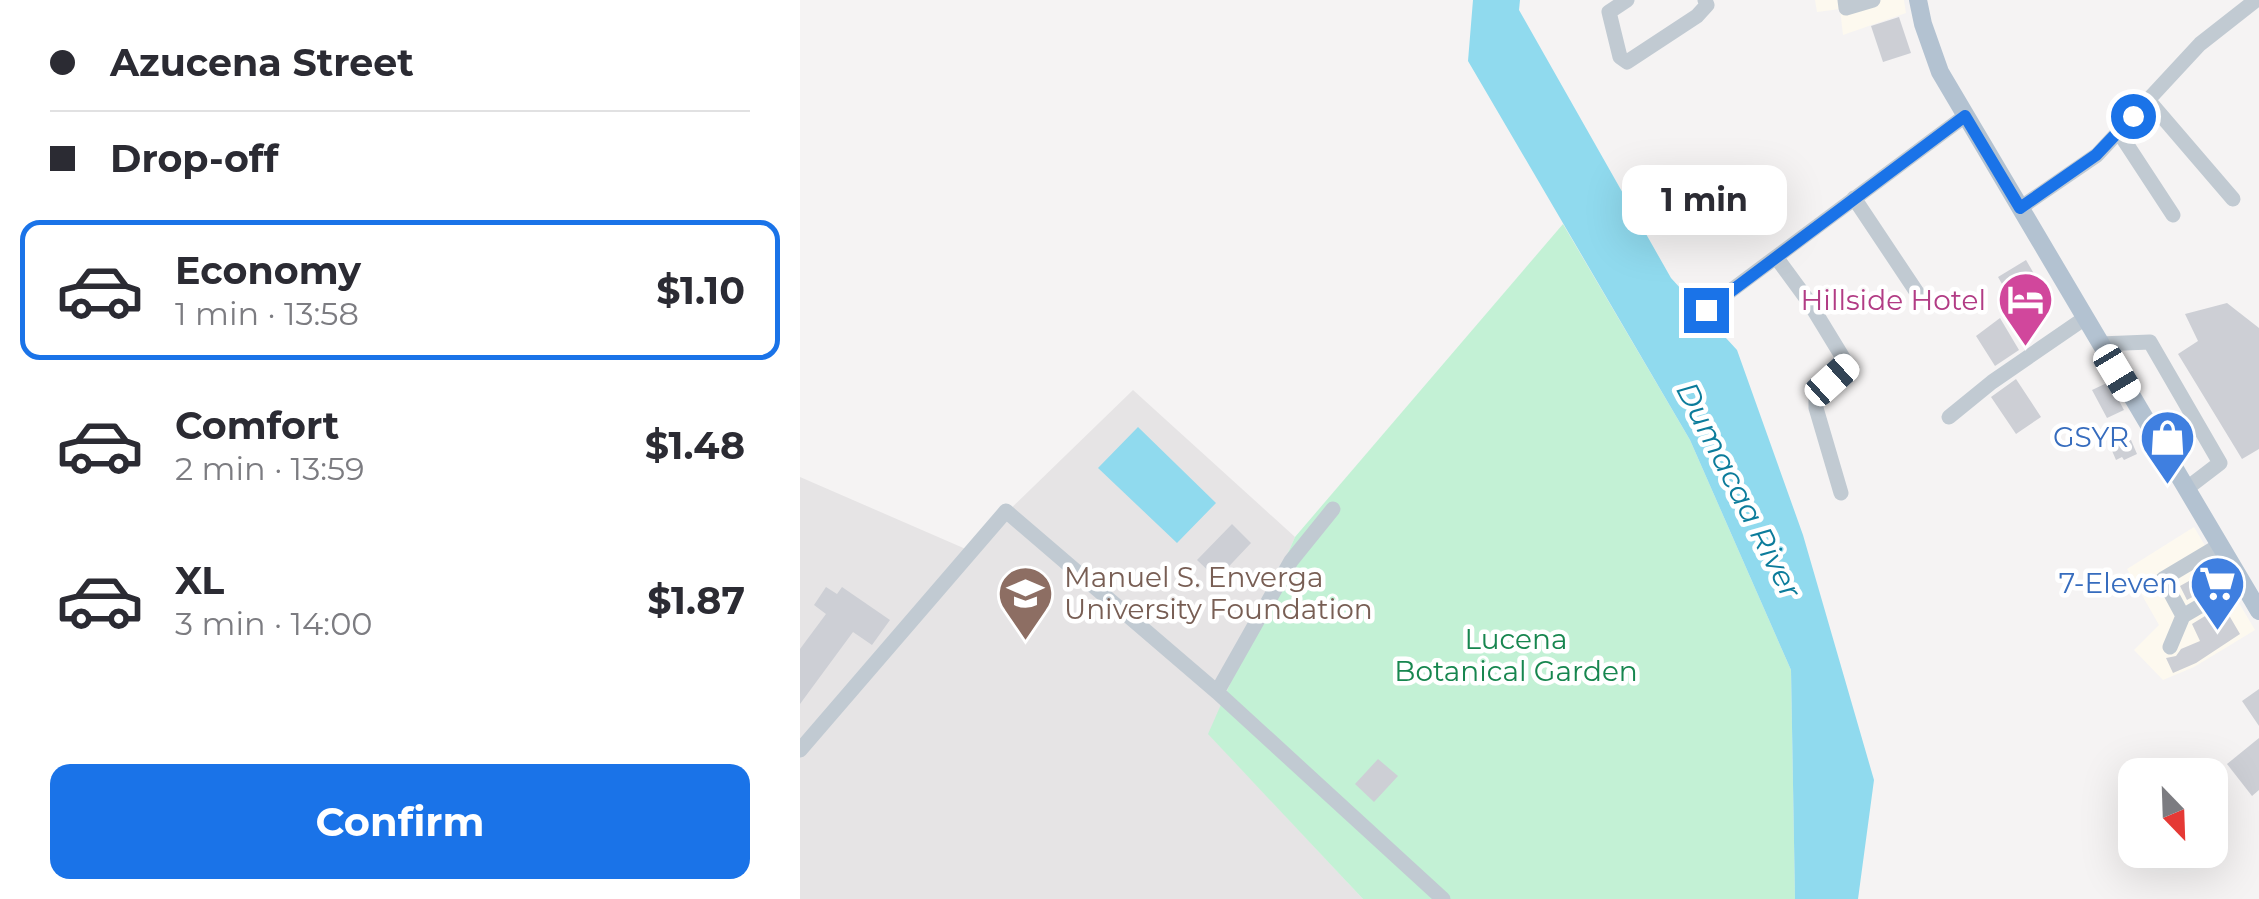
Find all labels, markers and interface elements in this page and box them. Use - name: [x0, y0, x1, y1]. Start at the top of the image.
- text: Azucena Street: [110, 39, 414, 86]
- route start: [2111, 94, 2156, 139]
- text: Drop-off: [110, 135, 279, 182]
- callout: 1 min: [1624, 165, 1788, 235]
- text: 1 min: [1661, 180, 1748, 219]
- icon: car: [55, 245, 145, 335]
- text: Economy: [175, 247, 361, 294]
- text: $1.10: [656, 267, 745, 314]
- hotel icon: Hillside Hotel: [1995, 270, 2055, 349]
- place label: Hillside Hotel: [1801, 283, 1986, 317]
- route end: [1684, 288, 1729, 333]
- text: 1 min · 13:58: [175, 294, 359, 333]
- car: [2089, 340, 2145, 406]
- car: [1800, 349, 1864, 411]
- water label: Dumacaa River: [1668, 376, 1810, 605]
- icon: car: [55, 400, 145, 490]
- text: Comfort: [175, 402, 339, 449]
- shop icon: GSYR: [2138, 407, 2198, 486]
- place label: GSYR: [2053, 420, 2129, 454]
- text: $1.48: [645, 422, 745, 469]
- text: 2 min · 13:59: [175, 449, 365, 488]
- supermarket icon: 7-Eleven: [2187, 553, 2247, 632]
- icon: car: [55, 555, 145, 645]
- text: XL: [175, 557, 224, 604]
- place label: Manuel S. Enverga University Foundation: [1064, 560, 1373, 626]
- school or university icon: Manuel S. Enverga University Foundation: [995, 563, 1055, 642]
- place label: 7-Eleven: [2059, 566, 2178, 600]
- text: $1.87: [647, 577, 745, 624]
- text: 3 min · 14:00: [175, 604, 373, 643]
- park label: Lucena Botanical Garden: [1394, 622, 1638, 688]
- north arrow: [2118, 758, 2228, 868]
- map controls: [2118, 758, 2228, 868]
- button: Confirm: [50, 764, 750, 879]

